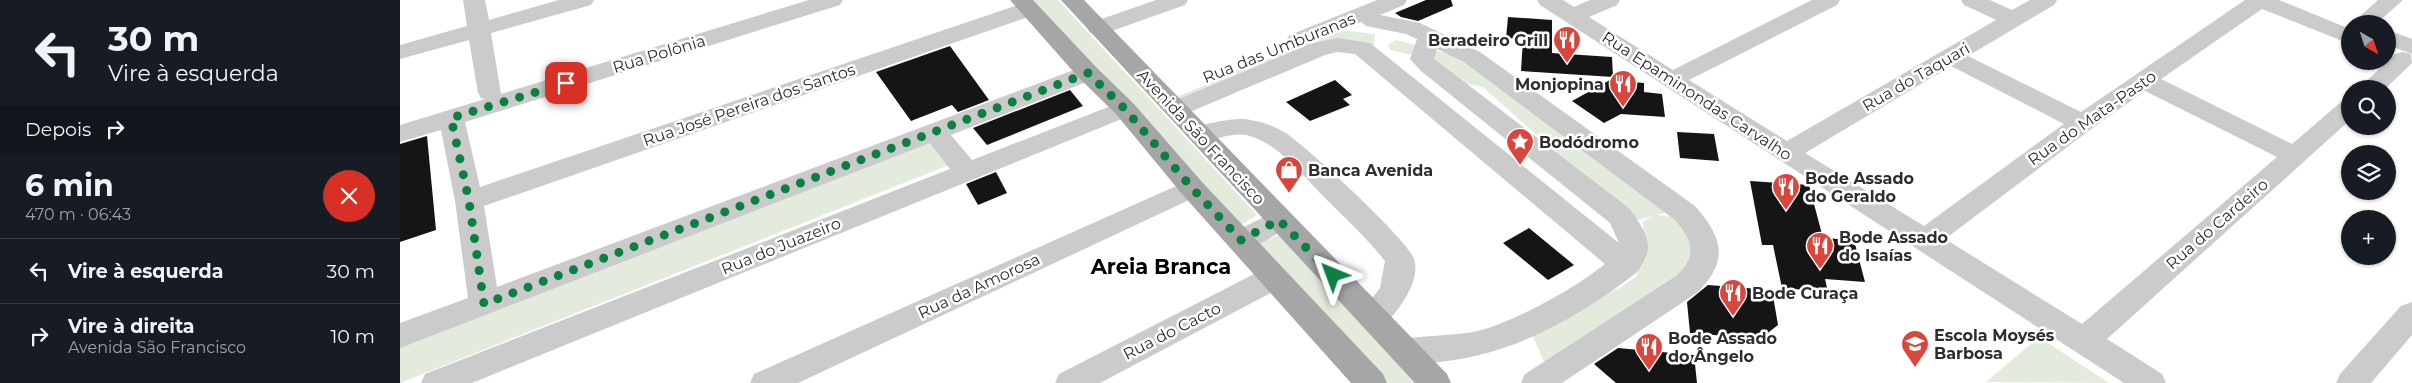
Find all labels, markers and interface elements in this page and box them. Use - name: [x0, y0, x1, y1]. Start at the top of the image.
- street label: Rua das Umburanas: [1200, 9, 1358, 87]
- north arrow: [2341, 15, 2396, 70]
- map controls: [2341, 15, 2396, 265]
- text: 30 m: [108, 17, 199, 60]
- icon: left: [25, 20, 90, 85]
- restaurant icon: Beradeiro Grill: [1552, 25, 1582, 64]
- street label: Rua Epaminondas Carvalho: [1599, 27, 1795, 165]
- street label: Rua Polônia: [610, 31, 708, 77]
- place label: Beradeiro Grill: [1428, 31, 1548, 50]
- street label: Rua do Taquari: [1859, 39, 1973, 115]
- text: Vire à esquerda: [108, 60, 279, 87]
- street label: Rua José Pereira dos Santos: [640, 60, 858, 150]
- pin: [545, 62, 587, 104]
- street label: Avenida São Francisco: [1133, 65, 1269, 209]
- street label: Rua do Mata-Pasto: [2024, 67, 2160, 169]
- icon: arrive: [552, 69, 580, 97]
- restaurant icon: Monjopina: [1608, 69, 1638, 108]
- place label: Monjopina: [1515, 75, 1604, 94]
- button: search: [2341, 80, 2396, 135]
- icon: right: [101, 115, 129, 143]
- text: Depois: [25, 118, 91, 141]
- place icon: Bodódromo: [1505, 127, 1535, 166]
- place label: Bodódromo: [1539, 133, 1639, 152]
- button: layers: [2341, 145, 2396, 200]
- shop icon: Banca Avenida: [1274, 155, 1304, 194]
- place label: Banca Avenida: [1308, 161, 1433, 180]
- text: 6 min: [25, 167, 114, 204]
- place label: Bode Assado do Geraldo: [1805, 169, 1914, 206]
- button: close: [323, 170, 375, 222]
- restaurant icon: Bode Assado do Geraldo: [1771, 172, 1801, 211]
- street label: Rua do Cardeiro: [2162, 175, 2272, 273]
- text: 470 m · 06:43: [25, 205, 131, 224]
- button: +: [2341, 210, 2396, 265]
- street label: Rua do Juazeiro: [718, 213, 844, 279]
- place label: Bode Assado do Isaías: [1839, 228, 1948, 265]
- restaurant icon: Bode Assado do Isaías: [1805, 231, 1835, 270]
- position arrow: [1306, 248, 1358, 300]
- street label: Rua da Amorosa: [915, 249, 1043, 323]
- district label: Areia Branca: [1090, 254, 1231, 279]
- icon: left: [25, 257, 53, 285]
- text: Vire à esquerda: [68, 260, 223, 283]
- text: 30 m: [327, 260, 375, 283]
- restaurant icon: Bode Curaça: [1718, 278, 1748, 317]
- place label: Bode Curaça: [1752, 284, 1858, 304]
- street label: Rua do Cacto: [1120, 298, 1224, 364]
- text: Vire à direita: [68, 315, 195, 338]
- icon: right: [25, 322, 53, 350]
- text: 10 m: [330, 325, 375, 348]
- place label: Escola Moysés Barbosa: [1934, 326, 2055, 363]
- place label: Bode Assado do Ângelo: [1668, 329, 1777, 366]
- school or university icon: Escola Moysés Barbosa: [1900, 329, 1930, 368]
- restaurant icon: Bode Assado do Ângelo: [1634, 332, 1664, 371]
- text: Avenida São Francisco: [68, 338, 246, 357]

